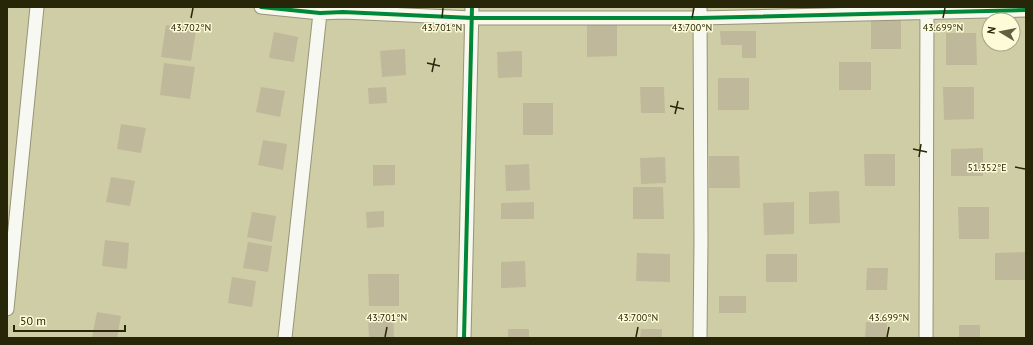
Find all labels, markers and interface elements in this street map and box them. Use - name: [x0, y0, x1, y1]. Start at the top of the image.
- north arrow: [981, 12, 1021, 52]
- text: 43.702°N: [171, 21, 211, 34]
- text: 43.701°N: [422, 21, 462, 34]
- text: 43.700°N: [672, 21, 712, 34]
- text: 43.699°N: [923, 21, 963, 34]
- text: N: [984, 25, 999, 35]
- text: 51.352°E: [968, 161, 1007, 174]
- scale bar: [14, 307, 125, 333]
- text: 43.701°N: [367, 311, 407, 324]
- text: 43.700°N: [618, 311, 658, 324]
- text: 43.699°N: [869, 311, 909, 324]
- text: 50 m: [20, 313, 46, 328]

